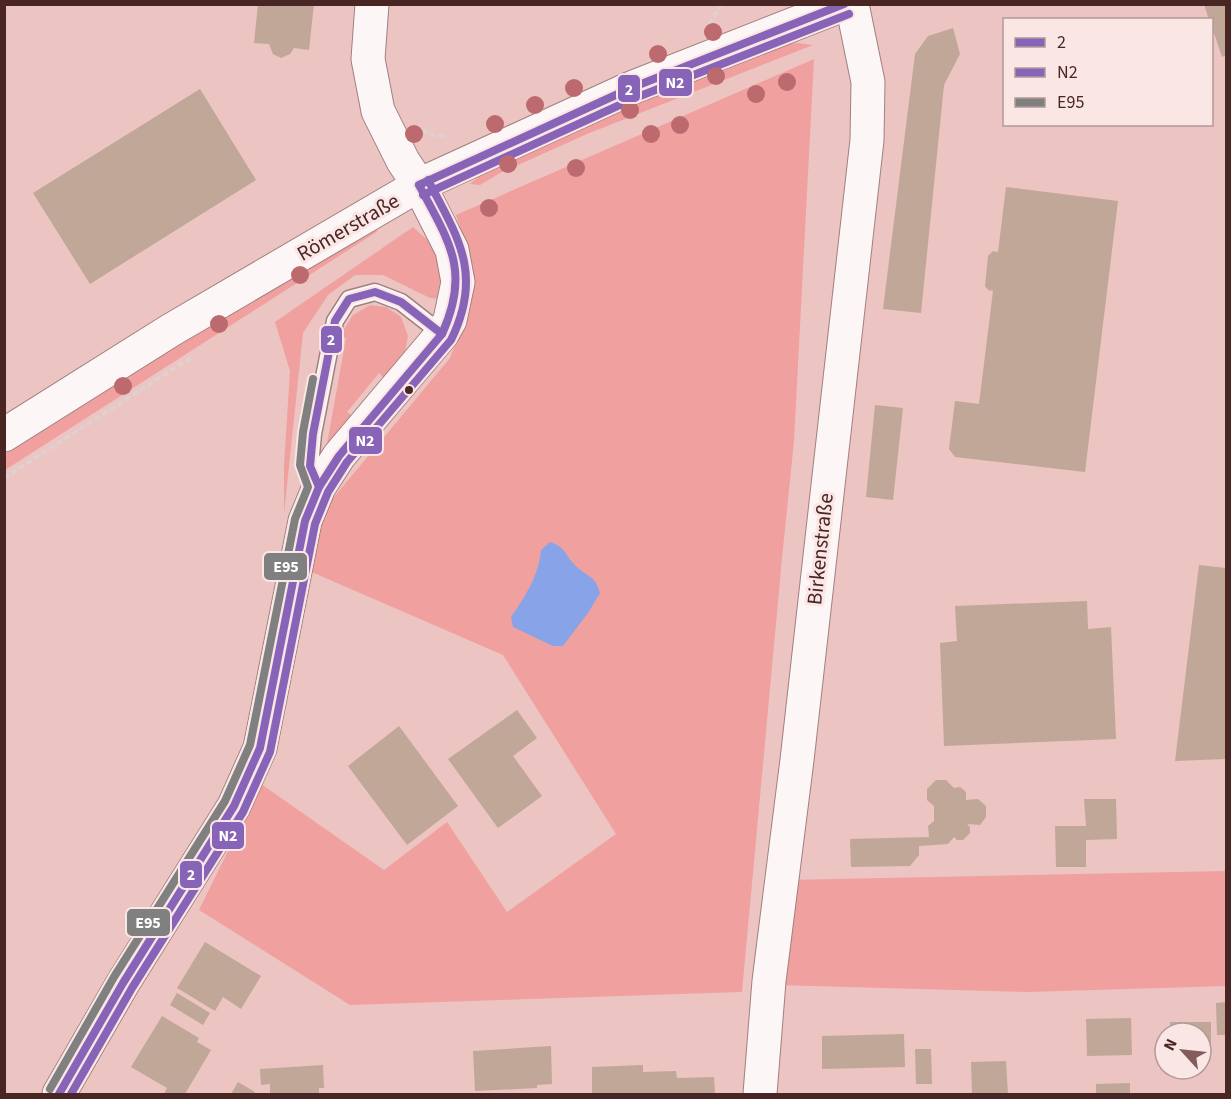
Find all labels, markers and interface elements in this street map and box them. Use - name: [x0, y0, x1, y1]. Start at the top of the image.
- legend: [1003, 18, 1213, 126]
- text: 2: [1057, 30, 1066, 55]
- text: N2: [1057, 60, 1078, 85]
- line badge: N2: [658, 68, 693, 97]
- text: N2: [665, 72, 685, 94]
- line badge: 2: [617, 74, 641, 103]
- text: 2: [625, 79, 633, 101]
- text: E95: [1057, 90, 1084, 115]
- street label: Römerstraße: [291, 186, 405, 268]
- line badge: 2: [320, 325, 343, 354]
- text: 2: [327, 329, 335, 351]
- unlabelled marker: [403, 384, 415, 396]
- line badge: N2: [348, 426, 383, 455]
- text: N2: [355, 430, 375, 452]
- street label: Birkenstraße: [799, 492, 841, 606]
- line badge: E95: [263, 552, 308, 581]
- text: E95: [273, 556, 299, 578]
- line badge: N2: [211, 821, 245, 850]
- text: N2: [218, 825, 238, 847]
- line badge: 2: [179, 860, 203, 889]
- text: 2: [187, 864, 195, 886]
- line badge: E95: [126, 908, 171, 937]
- text: E95: [135, 912, 161, 934]
- north arrow: [1153, 1021, 1213, 1081]
- text: N: [1158, 1035, 1183, 1054]

